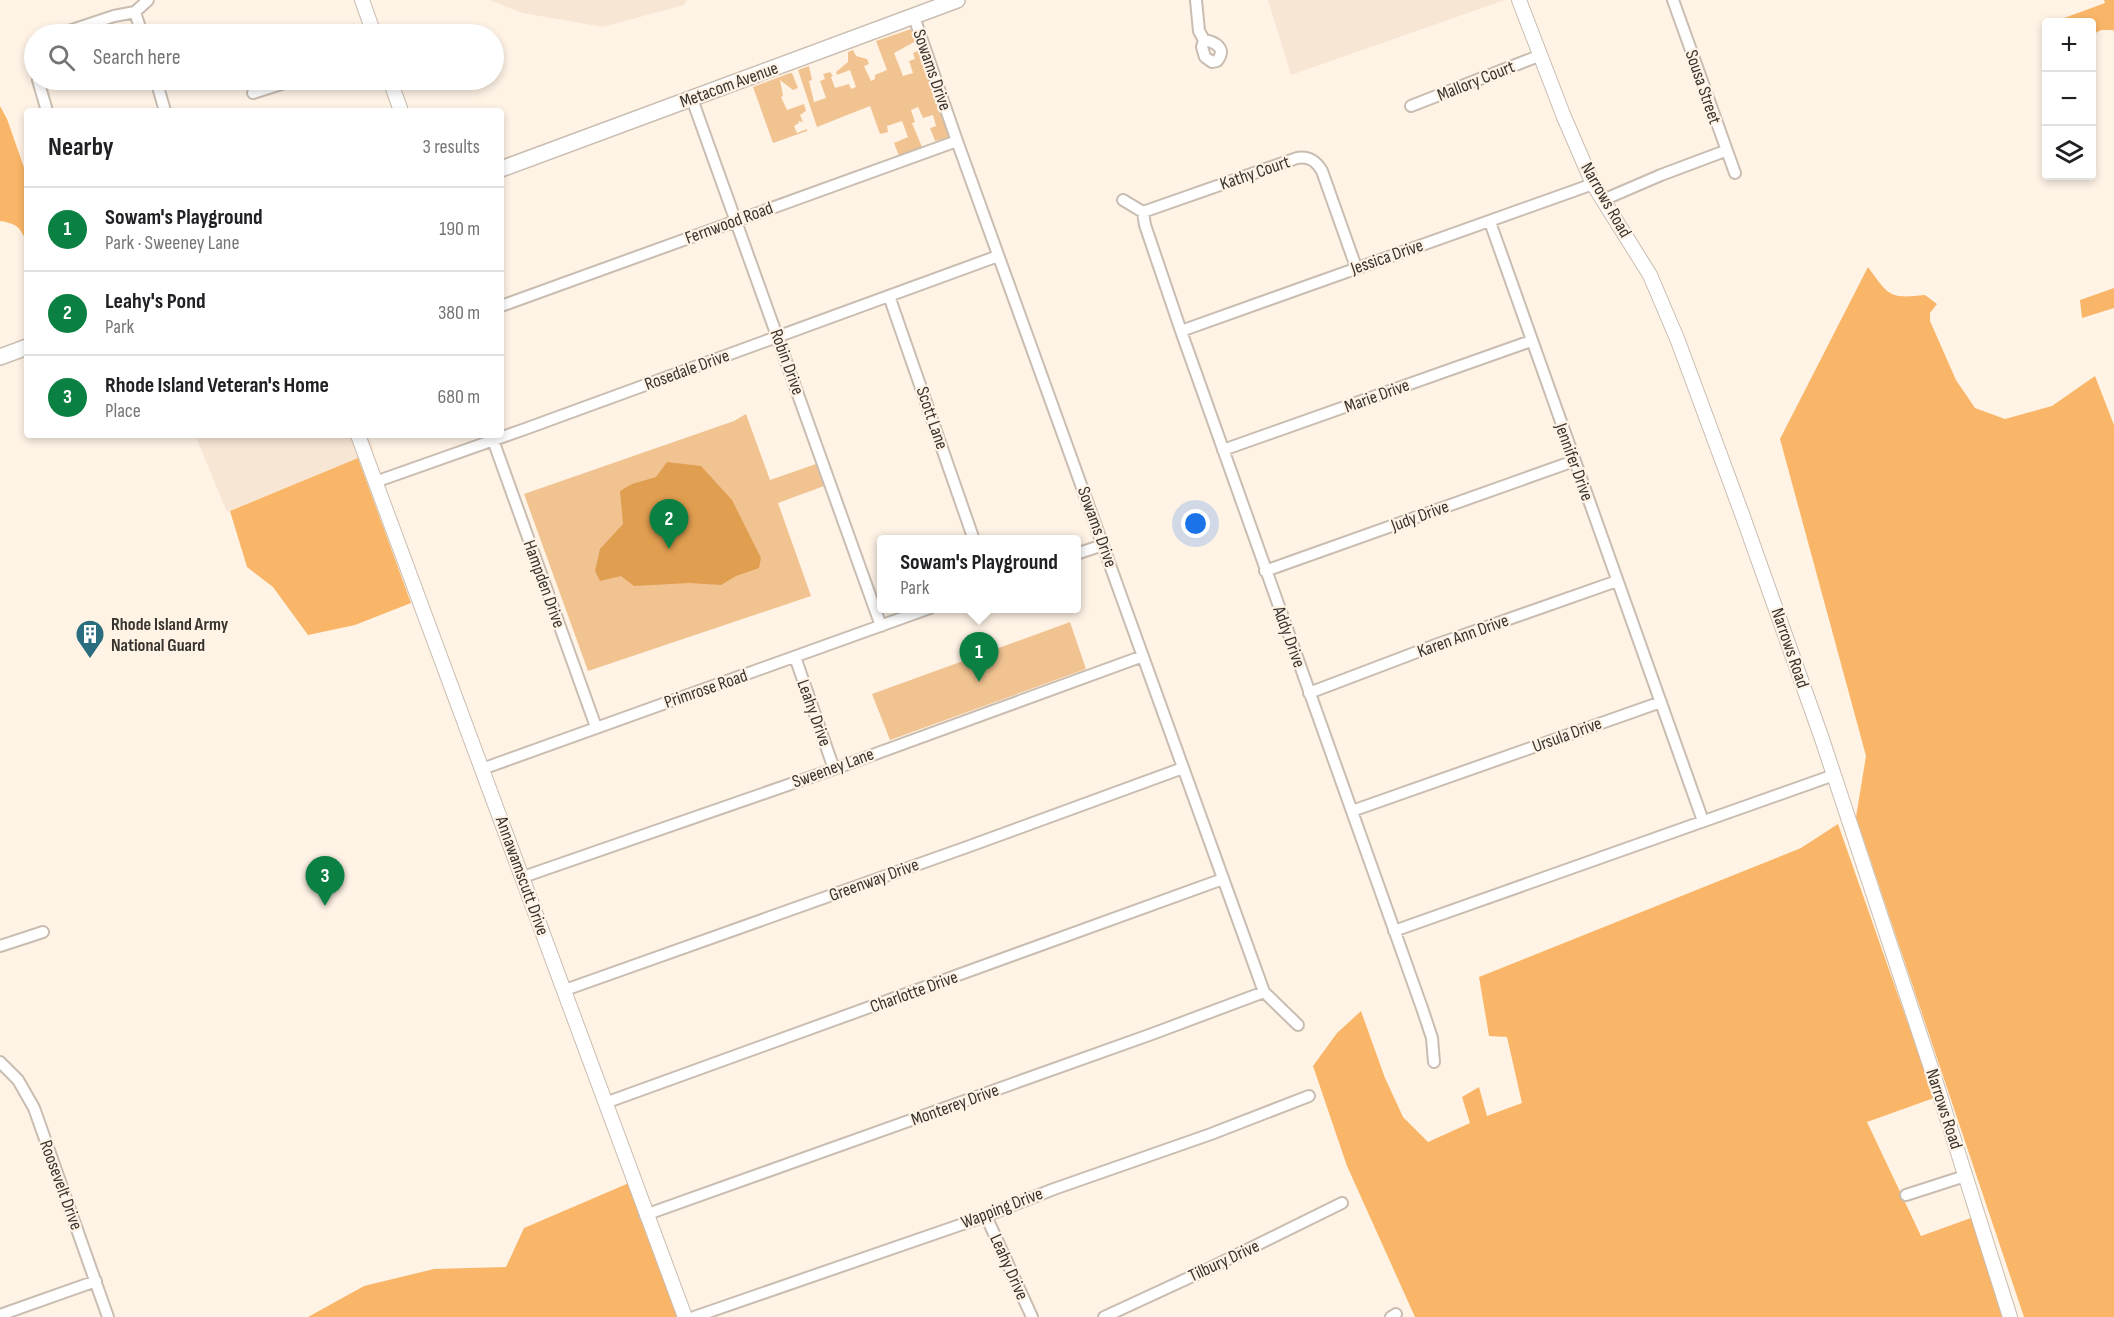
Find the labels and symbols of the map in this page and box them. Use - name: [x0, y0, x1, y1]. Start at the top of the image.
- street label: Sowams Drive: [908, 27, 956, 113]
- street label: Sousa Street: [1681, 47, 1726, 127]
- street label: Mallory Court: [1434, 56, 1518, 106]
- street label: Metacom Avenue: [677, 57, 781, 113]
- street label: Kathy Court: [1217, 151, 1293, 195]
- street label: Narrows Road: [1576, 159, 1636, 241]
- street label: Fernwood Road: [682, 197, 776, 249]
- street label: Jessica Drive: [1347, 235, 1426, 279]
- street label: Robin Drive: [765, 326, 809, 398]
- street label: Rosedale Drive: [642, 345, 732, 395]
- street label: Marie Drive: [1342, 375, 1412, 417]
- street label: Scott Lane: [912, 384, 952, 452]
- street label: Jennifer Drive: [1550, 419, 1598, 504]
- street label: Sowams Drive: [1073, 484, 1121, 570]
- street label: Judy Drive: [1387, 496, 1452, 536]
- pin: 2: [650, 500, 688, 549]
- your location: [1181, 509, 1210, 538]
- street label: Hampden Drive: [518, 537, 570, 631]
- street label: Addy Drive: [1268, 603, 1310, 671]
- street label: Narrows Road: [1767, 605, 1813, 691]
- street label: Karen Ann Drive: [1415, 610, 1511, 662]
- place label: Rhode Island Army National Guard: [111, 614, 229, 656]
- building icon: Rhode Island Army National Guard: [74, 618, 106, 660]
- pin: 1: [960, 632, 998, 682]
- street label: Primrose Road: [662, 665, 750, 713]
- street label: Leahy Drive: [792, 677, 836, 749]
- street label: Ursula Drive: [1529, 713, 1605, 757]
- street label: Sweeney Lane: [789, 744, 877, 792]
- street label: Annawamscutt Drive: [490, 813, 553, 938]
- street label: Greenway Drive: [826, 854, 922, 906]
- pin: 3: [306, 856, 344, 906]
- street label: Charlotte Drive: [867, 966, 961, 1018]
- street label: Narrows Road: [1921, 1066, 1967, 1152]
- street label: Monterey Drive: [908, 1079, 1002, 1131]
- street label: Roosevelt Drive: [35, 1137, 87, 1233]
- street label: Wapping Drive: [958, 1183, 1046, 1233]
- street label: Leahy Drive: [985, 1231, 1033, 1303]
- street label: Tilbury Drive: [1185, 1236, 1263, 1286]

